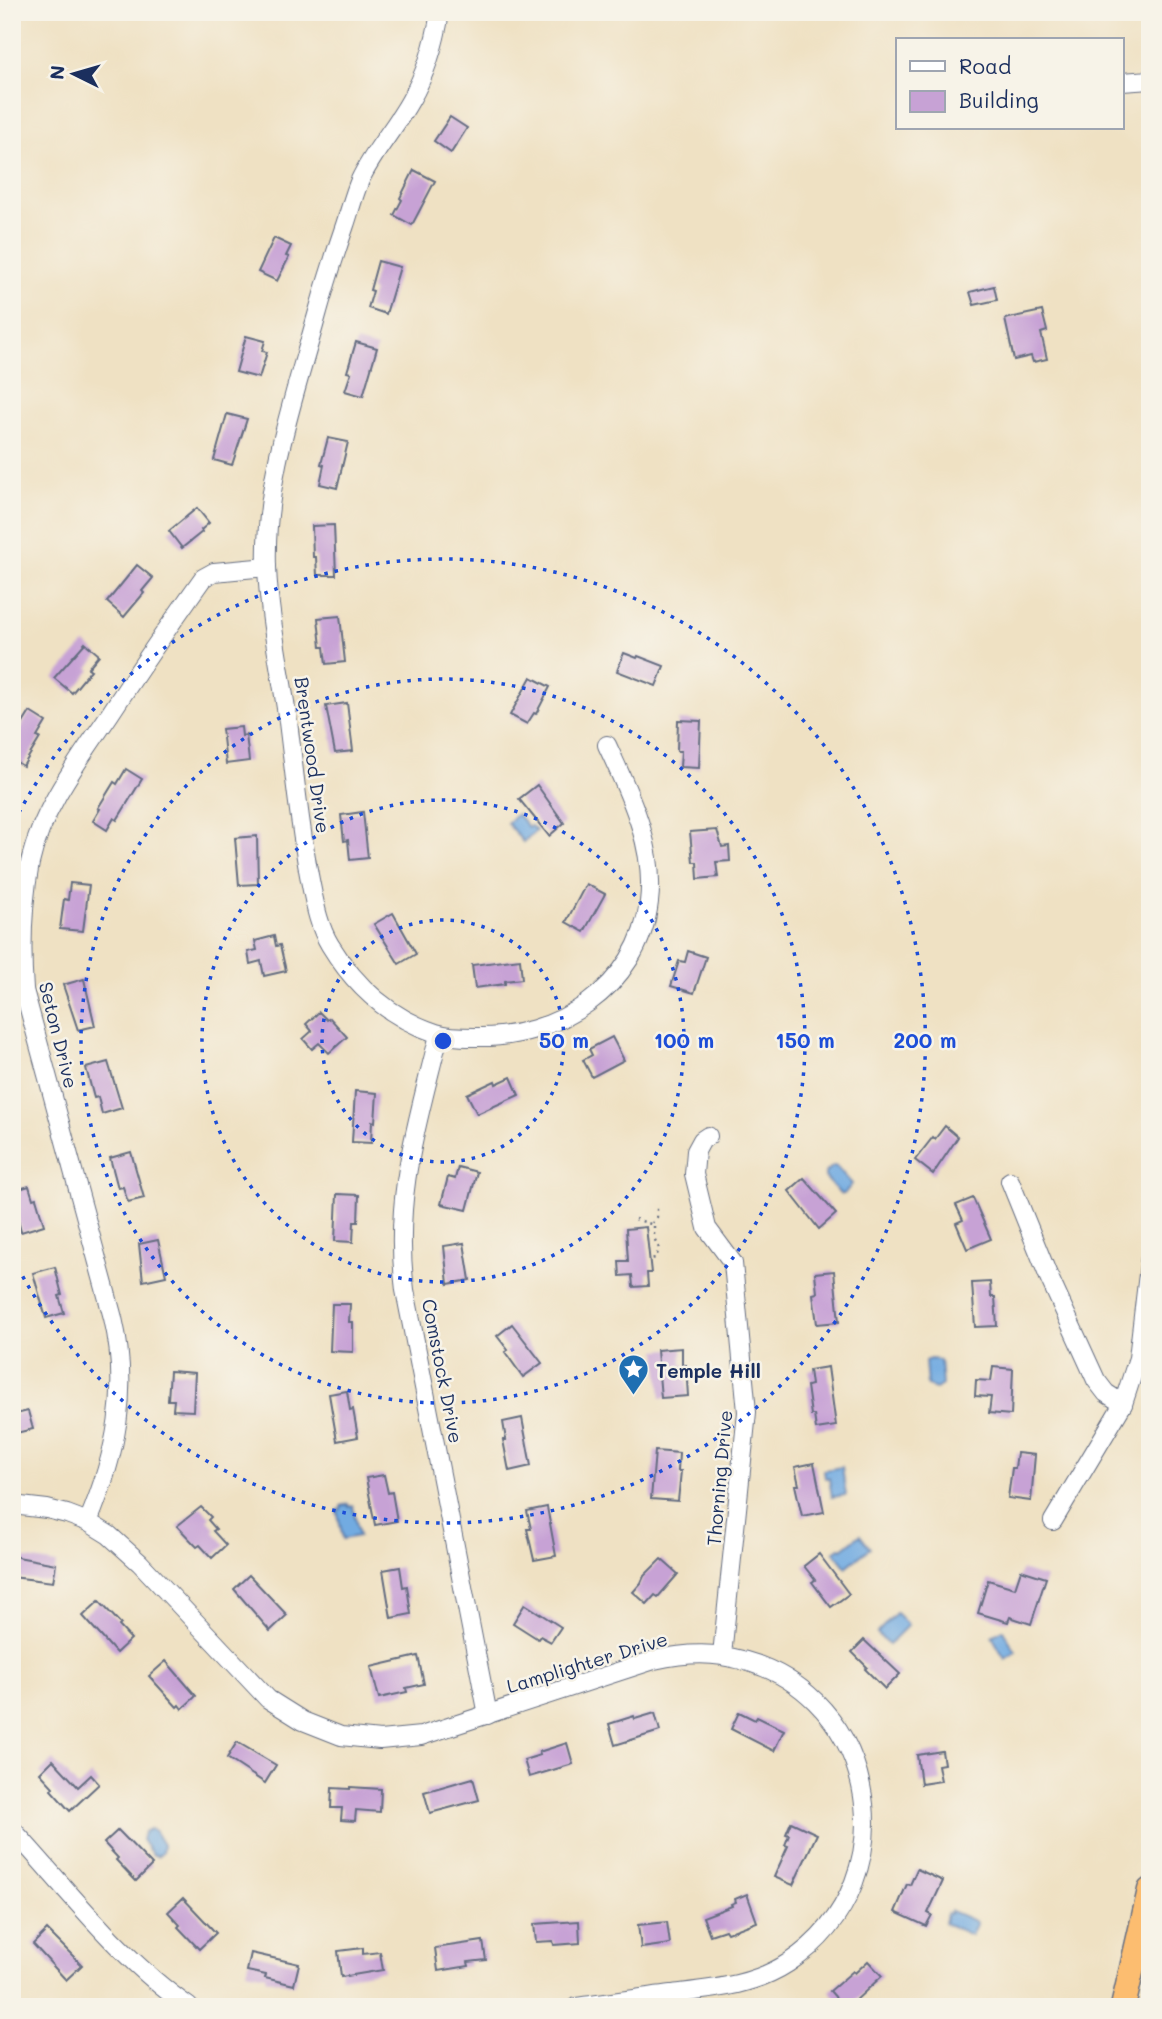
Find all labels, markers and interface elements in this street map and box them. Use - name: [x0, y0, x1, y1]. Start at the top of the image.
- north arrow: [38, 38, 108, 108]
- legend: [896, 38, 1124, 130]
- text: Road: [959, 52, 1011, 79]
- text: N: [43, 64, 70, 81]
- text: Building: [959, 86, 1039, 113]
- street label: Brentwood Drive: [290, 675, 336, 835]
- street label: Seton Drive: [34, 979, 84, 1091]
- text: 50 m: [539, 1026, 589, 1053]
- text: 100 m: [654, 1026, 714, 1053]
- text: 150 m: [775, 1026, 835, 1053]
- text: 200 m: [894, 1026, 956, 1053]
- centre of rings: [431, 1029, 455, 1053]
- street label: Comstock Drive: [417, 1297, 469, 1445]
- place icon: Temple Hill: [616, 1353, 650, 1397]
- place label: Temple Hill: [656, 1358, 761, 1383]
- street label: Thorning Drive: [701, 1409, 737, 1547]
- street label: Lamplighter Drive: [504, 1626, 670, 1698]

